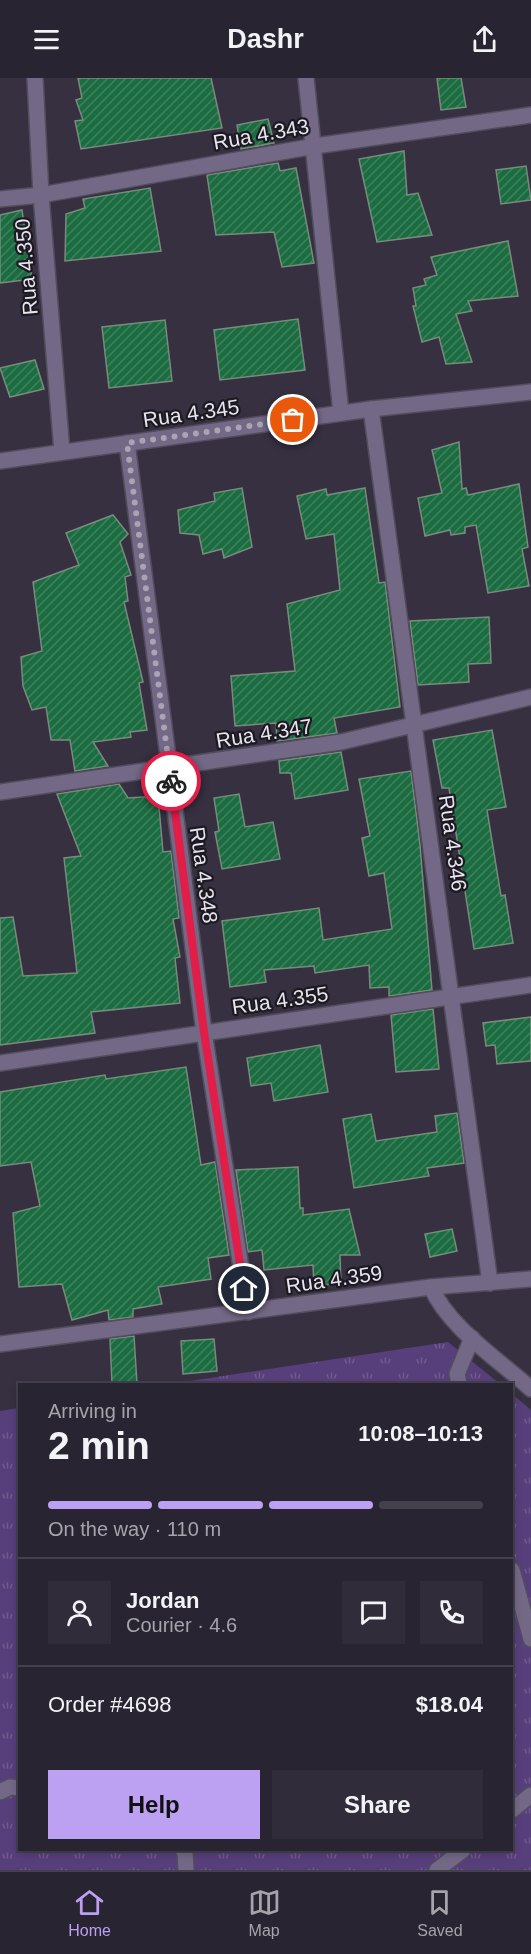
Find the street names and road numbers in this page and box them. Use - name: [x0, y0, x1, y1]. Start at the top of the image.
- street label: Rua 4.343: [211, 114, 311, 154]
- street label: Rua 4.350: [10, 218, 42, 316]
- street label: Rua 4.345: [141, 395, 241, 431]
- street label: Rua 4.347: [214, 714, 314, 752]
- street label: Rua 4.346: [435, 793, 471, 893]
- street label: Rua 4.348: [186, 825, 222, 925]
- street label: Rua 4.355: [230, 982, 330, 1018]
- street label: Rua 4.359: [284, 1261, 384, 1297]

